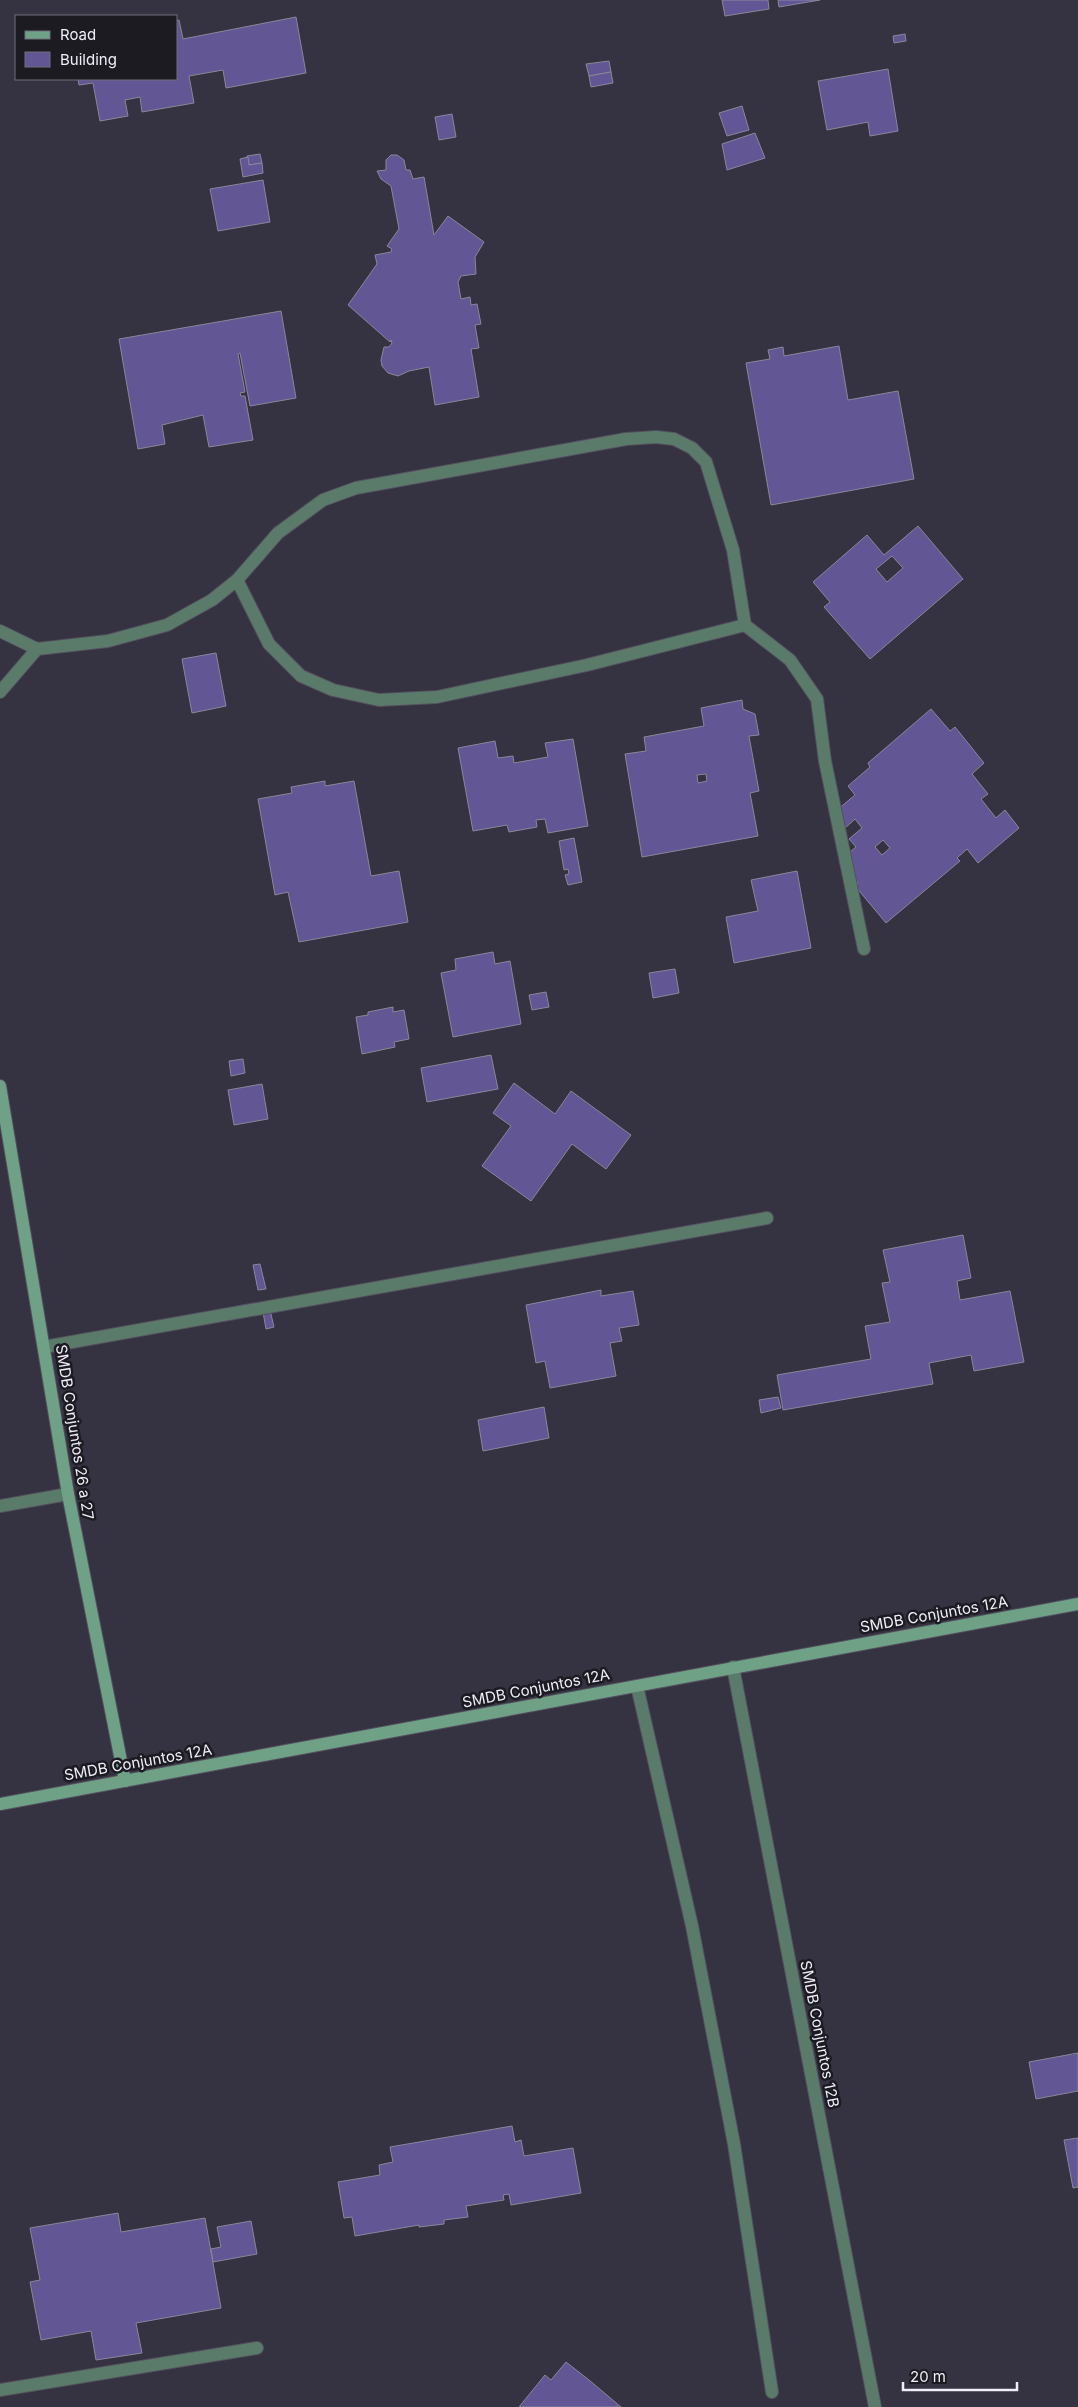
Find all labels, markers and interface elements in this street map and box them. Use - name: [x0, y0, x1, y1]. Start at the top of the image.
- legend: [15, 15, 178, 80]
- text: Road: [60, 25, 96, 44]
- text: Building: [60, 50, 117, 69]
- street label: SMDB Conjuntos 26 a 27: [52, 1343, 98, 1521]
- street label: SMDB Conjuntos 12A: [859, 1592, 1009, 1636]
- street label: SMDB Conjuntos 12A: [461, 1664, 611, 1712]
- street label: SMDB Conjuntos 12A: [63, 1740, 213, 1784]
- street label: SMDB Conjuntos 12B: [796, 1959, 844, 2109]
- scale bar: [903, 2360, 1017, 2392]
- text: 20 m: [910, 2367, 946, 2386]

